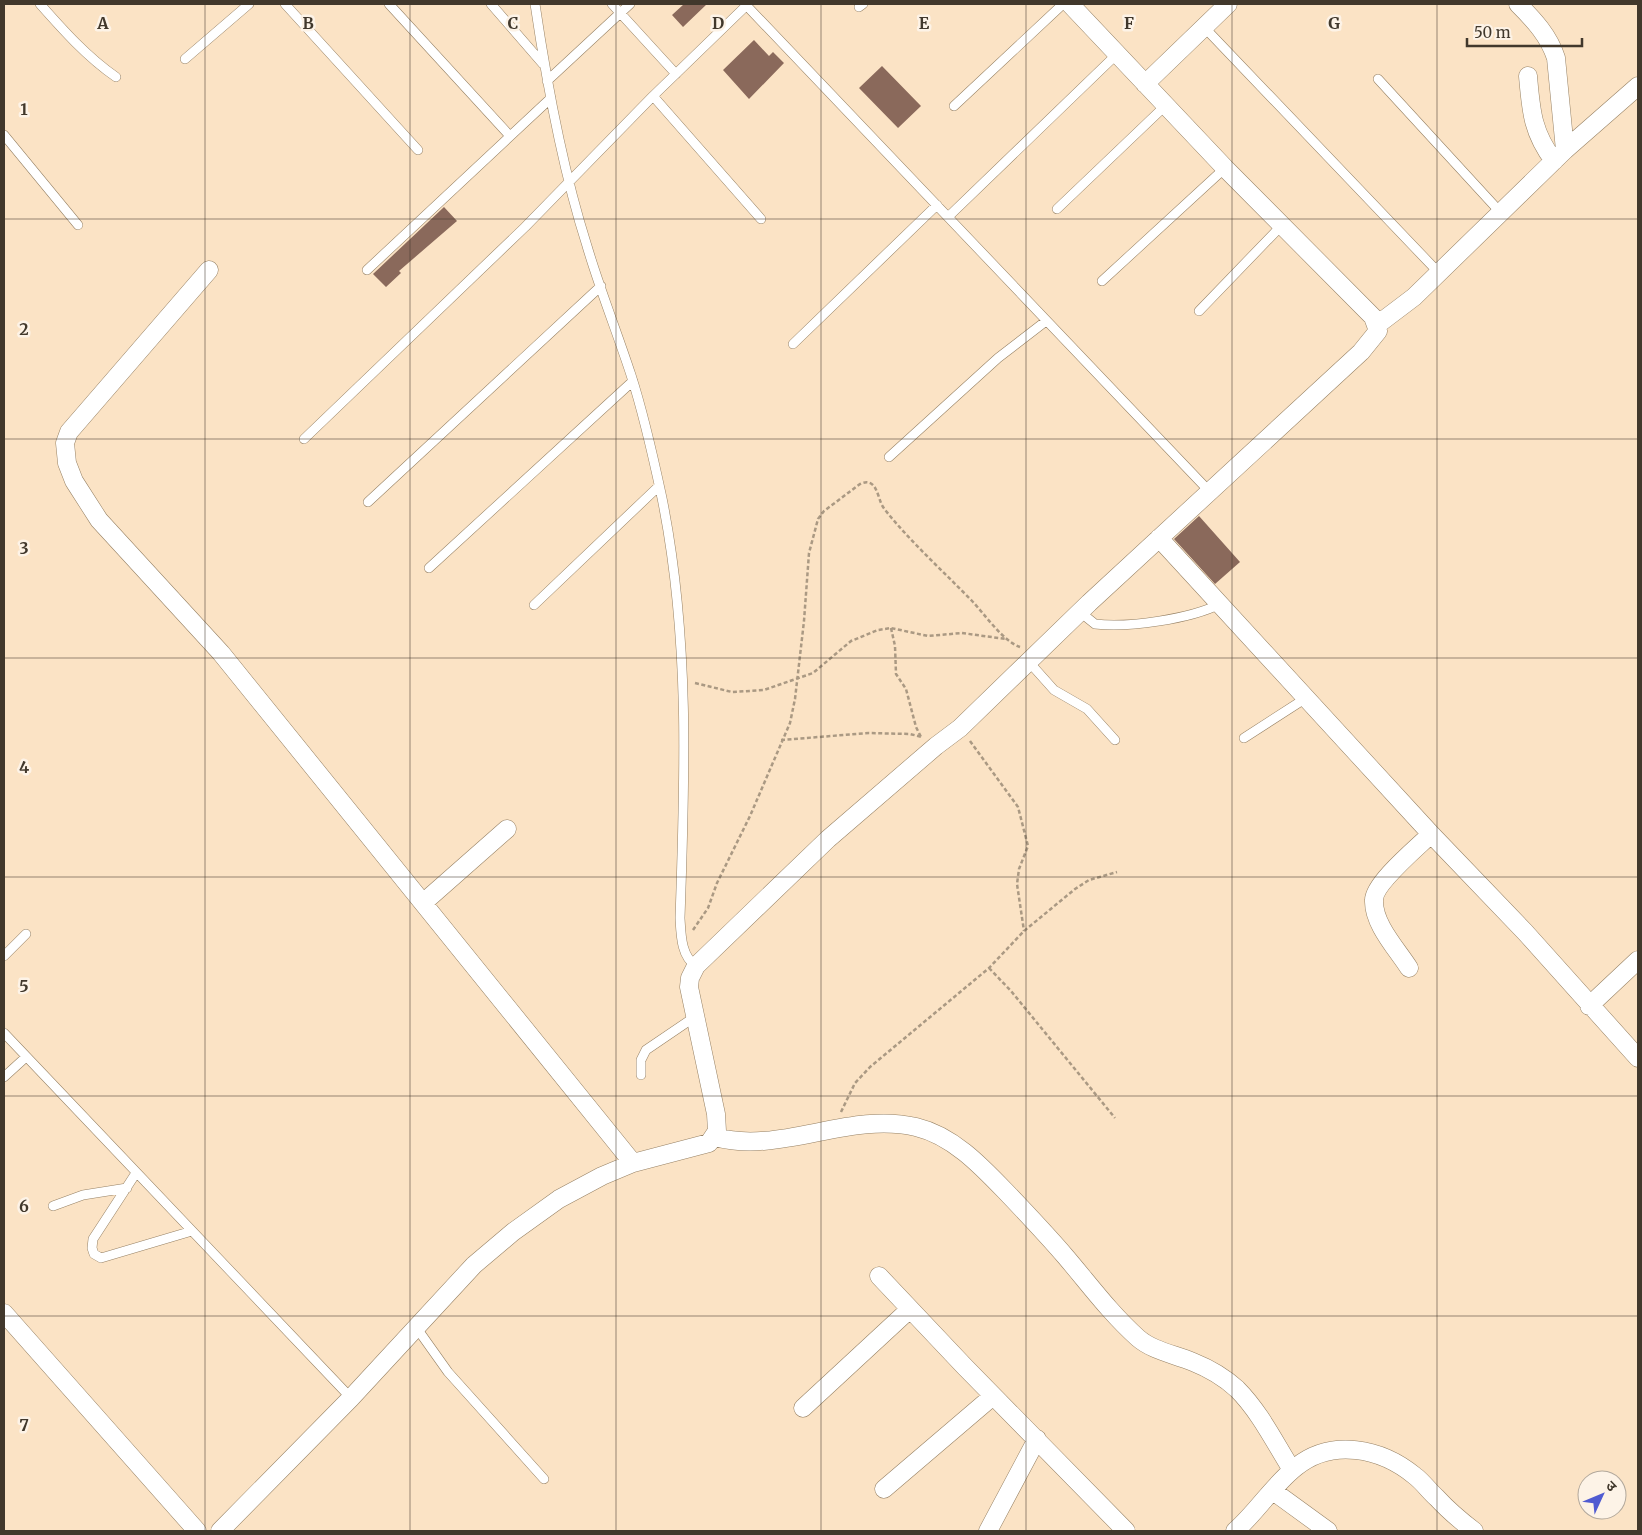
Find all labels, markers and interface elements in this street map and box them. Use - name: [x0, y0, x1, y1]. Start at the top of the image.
- text: A: [96, 13, 109, 33]
- text: B: [302, 13, 314, 33]
- text: C: [508, 13, 518, 33]
- text: D: [712, 13, 724, 33]
- text: E: [919, 13, 930, 33]
- text: F: [1124, 13, 1134, 33]
- text: G: [1328, 13, 1340, 33]
- scale bar: [1467, 15, 1582, 47]
- text: 50 m: [1474, 23, 1511, 42]
- text: 1: [20, 99, 28, 119]
- text: 2: [19, 319, 29, 339]
- text: 3: [19, 538, 29, 558]
- text: 4: [19, 757, 29, 777]
- text: 5: [19, 976, 29, 996]
- text: 6: [19, 1196, 29, 1216]
- text: 7: [19, 1415, 29, 1435]
- north arrow: [1577, 1470, 1627, 1520]
- text: उ: [1602, 1477, 1621, 1496]

